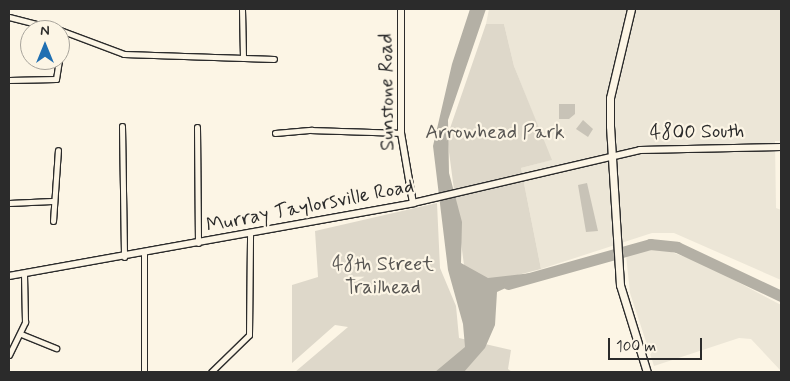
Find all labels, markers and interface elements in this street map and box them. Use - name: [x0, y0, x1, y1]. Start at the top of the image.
- north arrow: [20, 20, 70, 70]
- text: N: [40, 22, 50, 40]
- street label: Sunstone Road: [374, 33, 400, 151]
- street label: 4800 South: [649, 119, 745, 145]
- park label: Arrowhead Park: [427, 120, 563, 144]
- street label: Murray Taylorsville Road: [207, 175, 413, 237]
- park label: 48th Street Trailhead: [332, 252, 434, 299]
- scale bar: [610, 328, 704, 360]
- text: 100 m: [616, 337, 656, 357]

